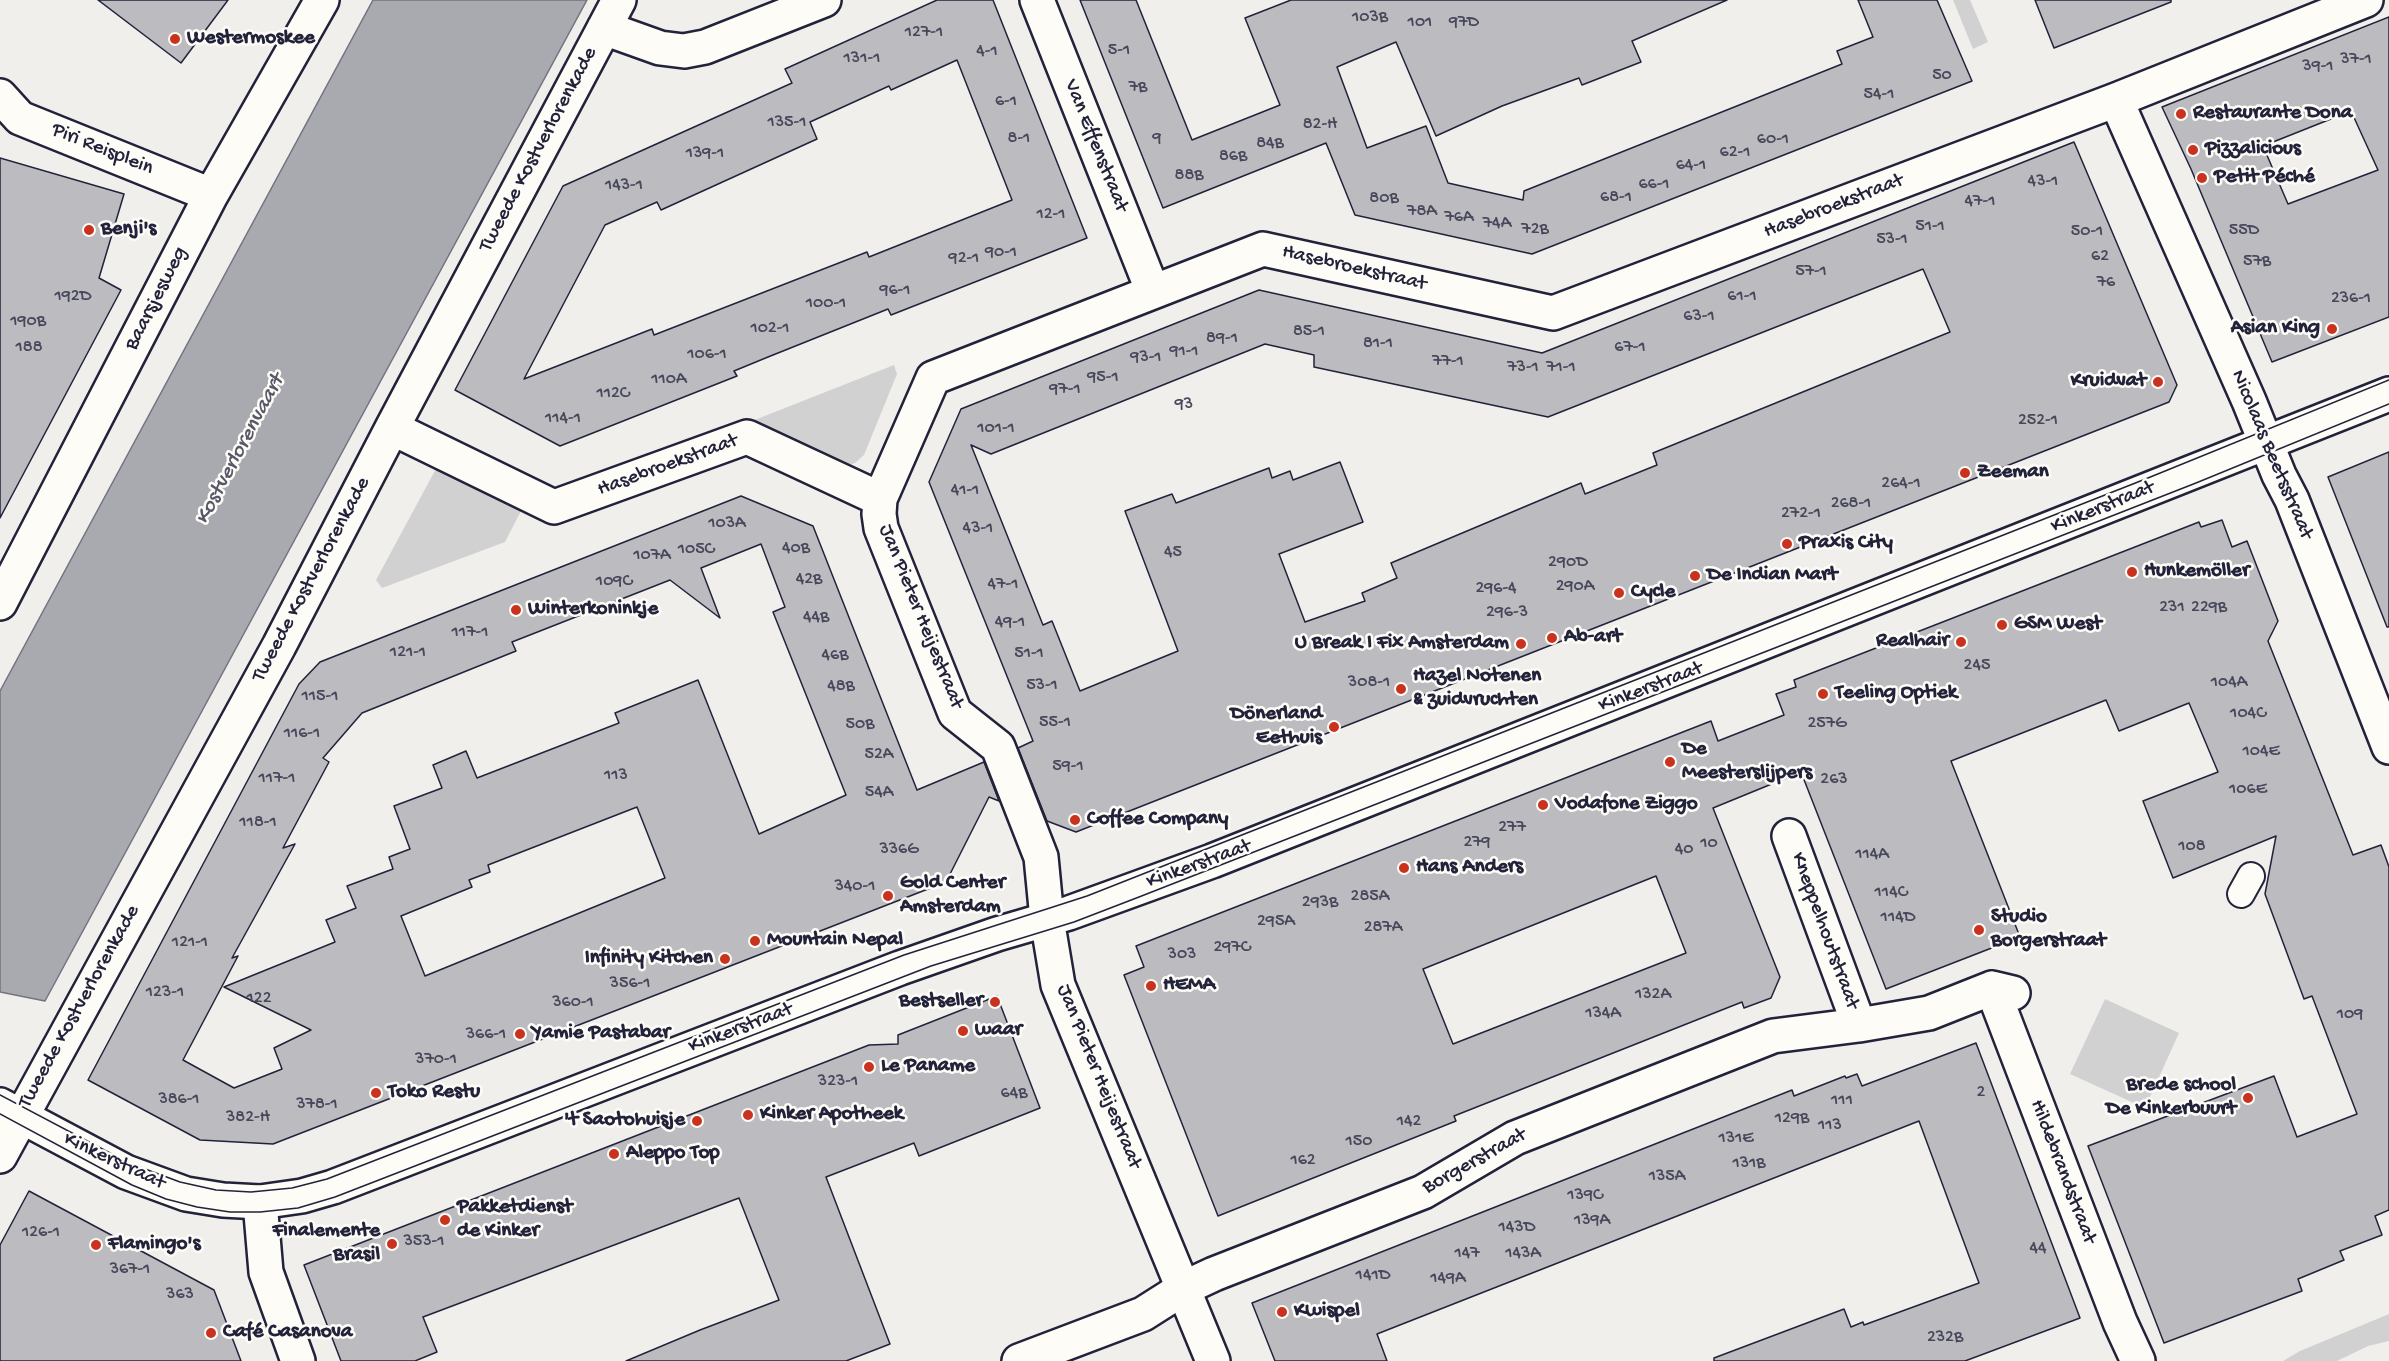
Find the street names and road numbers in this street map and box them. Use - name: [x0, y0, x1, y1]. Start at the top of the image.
- street label: Tweede Kostverlorenkade: [474, 43, 604, 257]
- street label: Van Effenstraat: [1057, 76, 1133, 216]
- street label: Piri Reisplein: [47, 118, 157, 182]
- street label: Hasebroekstraat: [1761, 169, 1907, 245]
- street label: Hasebroekstraat: [1279, 240, 1429, 298]
- street label: Baarsjesweg: [120, 243, 194, 355]
- street label: Nicolaas Beetsstraat: [2224, 367, 2318, 543]
- street label: Hasebroekstraat: [594, 429, 742, 503]
- street label: Tweede Kostverlorenkade: [247, 473, 377, 687]
- street label: Kinkerstraat: [2048, 476, 2158, 540]
- street label: Jan Pieter Heijestraat: [872, 521, 968, 713]
- street label: Kinkerstraat: [1595, 657, 1707, 719]
- street label: Kinkerstraat: [1143, 834, 1255, 896]
- street label: Kneppelhoutstraat: [1784, 849, 1864, 1013]
- street label: Tweede Kostverlorenkade: [14, 901, 146, 1113]
- street label: Jan Pieter Heijestraat: [1050, 981, 1146, 1173]
- street label: Kinkerstraat: [685, 998, 797, 1060]
- street label: Hildebrandstraat: [2023, 1096, 2101, 1248]
- street label: Borgerstraat: [1419, 1123, 1531, 1201]
- street label: Kinkerstraat: [59, 1127, 169, 1197]

